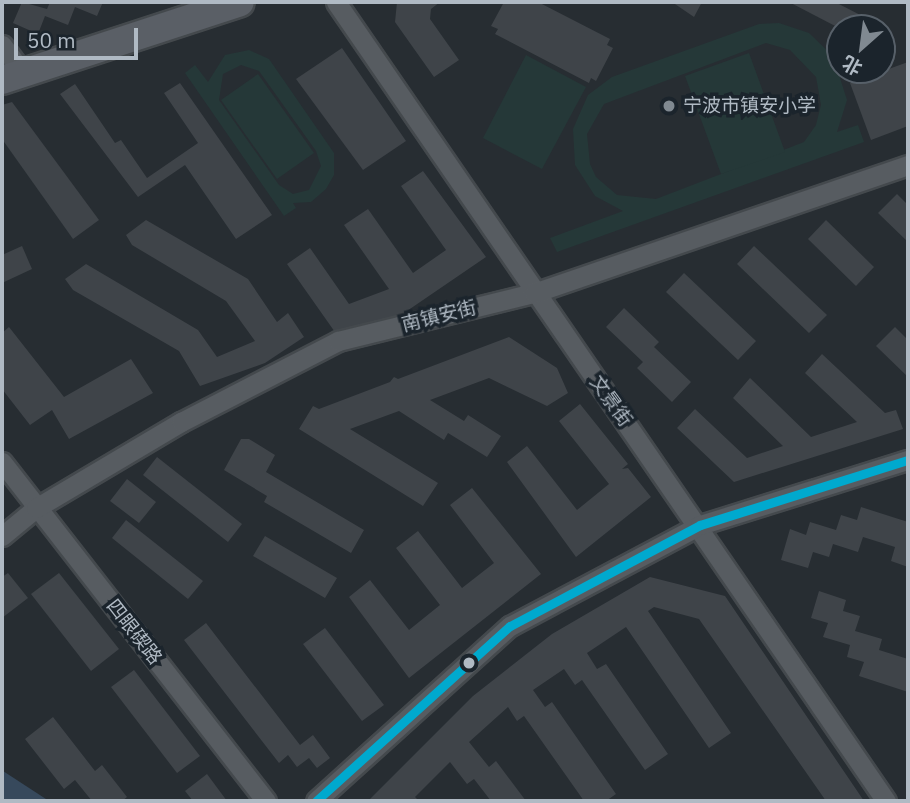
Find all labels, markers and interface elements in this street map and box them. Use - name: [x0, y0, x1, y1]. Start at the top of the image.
- scale bar: [18, 14, 142, 58]
- north arrow: [826, 14, 896, 84]
- text: 50 m: [27, 26, 76, 54]
- text: 北: [838, 51, 866, 81]
- place label: 宁波市镇安小学: [683, 95, 816, 117]
- marker: 宁波市镇安小学: [661, 98, 677, 114]
- street label: 南镇安街: [399, 296, 479, 336]
- street label: 文景街: [585, 371, 637, 431]
- street label: 四眼碶路: [102, 595, 166, 669]
- unlabelled marker: [462, 656, 476, 670]

